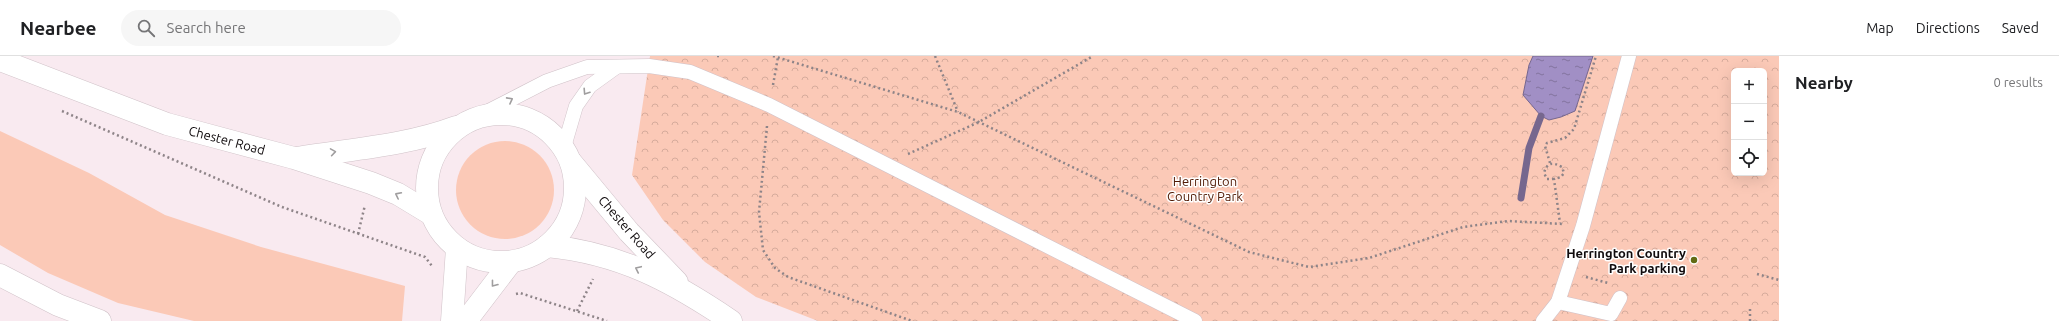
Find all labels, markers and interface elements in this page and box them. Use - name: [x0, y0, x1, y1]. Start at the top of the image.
- search box: [121, 10, 401, 46]
- text: Nearbee: [20, 17, 97, 39]
- icon: search: [135, 17, 157, 39]
- text: Search here: [167, 19, 246, 36]
- text: Map: [1866, 20, 1894, 36]
- text: Directions: [1916, 20, 1980, 36]
- text: Saved: [2002, 20, 2039, 36]
- map controls: [1731, 68, 1767, 176]
- button: +: [1731, 68, 1767, 104]
- text: Nearby: [1795, 73, 1853, 92]
- text: 0 results: [1993, 75, 2043, 89]
- one-way arrow: [583, 88, 591, 95]
- one-way arrow: [506, 97, 513, 105]
- button: −: [1731, 104, 1767, 140]
- street label: Chester Road: [187, 123, 267, 157]
- button: locate: [1731, 140, 1767, 176]
- one-way arrow: [330, 148, 336, 157]
- park label: Herrington Country Park: [1167, 174, 1243, 203]
- one-way arrow: [394, 192, 402, 200]
- street label: Chester Road: [596, 193, 658, 261]
- place label: Herrington Country Park parking: [1566, 246, 1686, 275]
- marker: Herrington Country Park parking: [1689, 255, 1699, 265]
- one-way arrow: [635, 266, 643, 274]
- one-way arrow: [491, 280, 498, 287]

